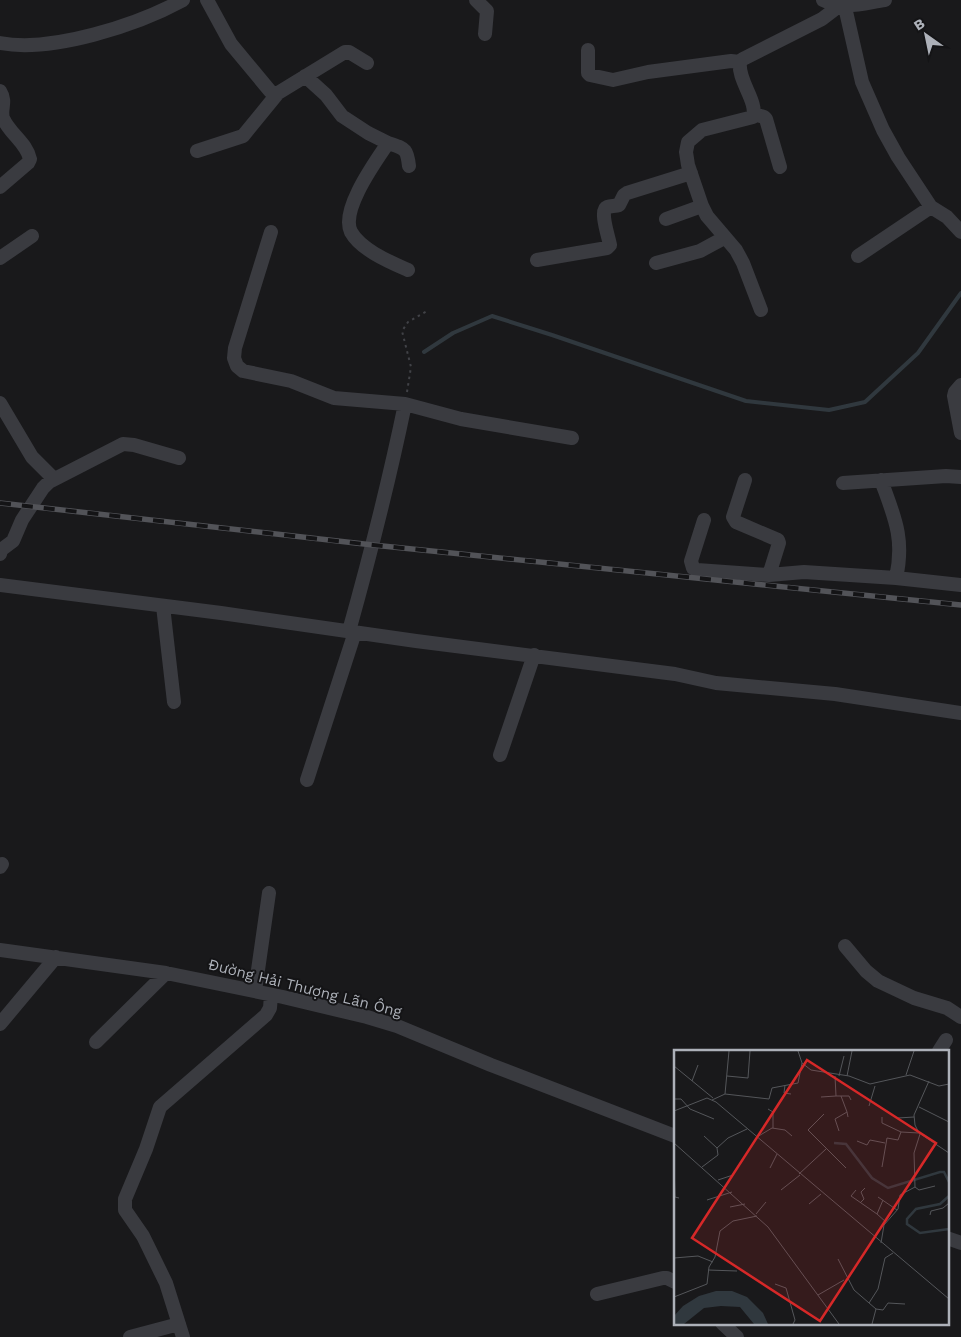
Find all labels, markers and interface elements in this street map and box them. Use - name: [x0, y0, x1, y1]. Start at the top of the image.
- north arrow: [901, 10, 951, 60]
- text: B: [911, 15, 928, 33]
- street label: Đường Hải Thượng Lãn Ông: [206, 954, 404, 1021]
- inset map: [674, 1050, 948, 1324]

